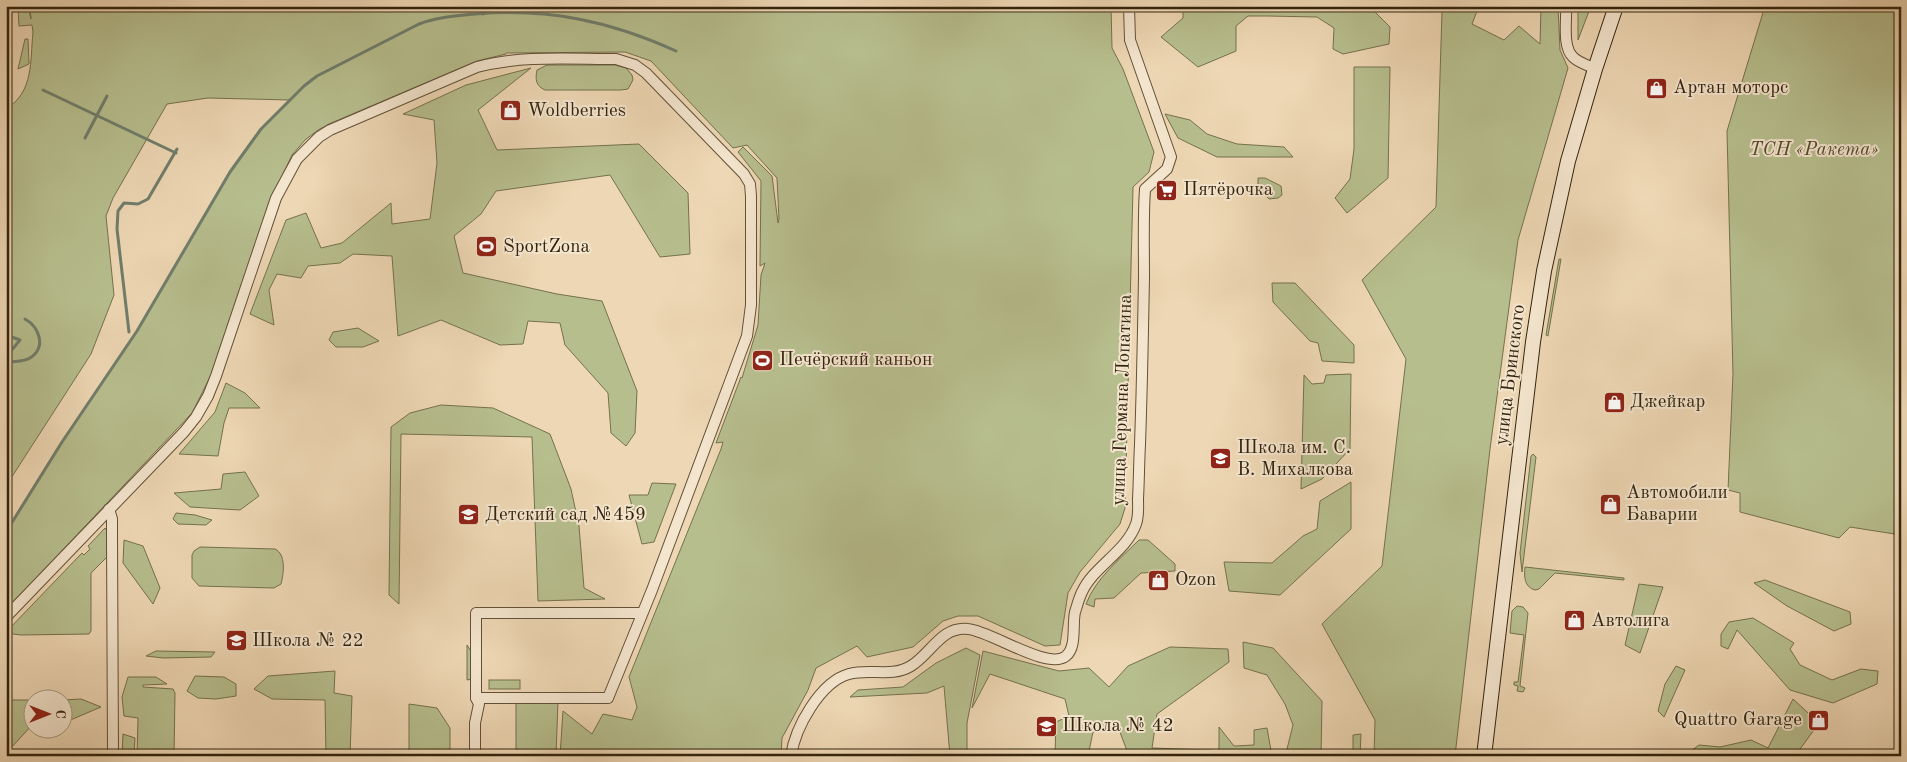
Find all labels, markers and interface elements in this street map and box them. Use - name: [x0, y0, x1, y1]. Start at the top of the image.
- shop icon: Артан моторс: [1645, 76, 1669, 100]
- place label: Артан моторс: [1673, 79, 1788, 98]
- shop icon: Woldberries: [499, 99, 523, 123]
- place label: Woldberries: [527, 102, 626, 121]
- park label: ТСН «Ракета»: [1749, 141, 1879, 160]
- supermarket icon: Пятёрочка: [1155, 178, 1179, 202]
- place label: Пятёрочка: [1183, 181, 1274, 200]
- sports icon: SportZona: [475, 235, 499, 259]
- place label: SportZona: [503, 238, 591, 257]
- street label: улица Германа Лопатина: [1110, 293, 1136, 506]
- street label: улица Бринского: [1493, 303, 1529, 447]
- sports icon: Печёрский каньон: [751, 348, 775, 372]
- place label: Печёрский каньон: [779, 351, 932, 370]
- shop icon: Джейкар: [1602, 390, 1626, 414]
- place label: Джейкар: [1630, 393, 1705, 412]
- place label: Школа им. С. В. Михалкова: [1237, 439, 1354, 480]
- school or university icon: Школа им. С. В. Михалкова: [1209, 447, 1233, 471]
- place label: Автомобили Баварии: [1626, 484, 1728, 525]
- shop icon: Автомобили Баварии: [1598, 492, 1622, 516]
- school or university icon: Детский сад №459: [457, 503, 481, 527]
- place label: Детский сад №459: [485, 506, 646, 525]
- shop icon: Ozon: [1147, 568, 1171, 592]
- place label: Ozon: [1175, 571, 1216, 590]
- shop icon: Автолига: [1563, 609, 1587, 633]
- place label: Автолига: [1591, 612, 1671, 631]
- school or university icon: Школа № 22: [224, 629, 248, 653]
- place label: Школа № 22: [252, 632, 364, 651]
- north arrow: [22, 690, 72, 740]
- shop icon: Quattro Garage: [1806, 708, 1830, 732]
- text: С: [53, 709, 67, 719]
- place label: Quattro Garage: [1674, 711, 1802, 730]
- school or university icon: Школа № 42: [1034, 714, 1058, 738]
- place label: Школа № 42: [1062, 717, 1174, 736]

